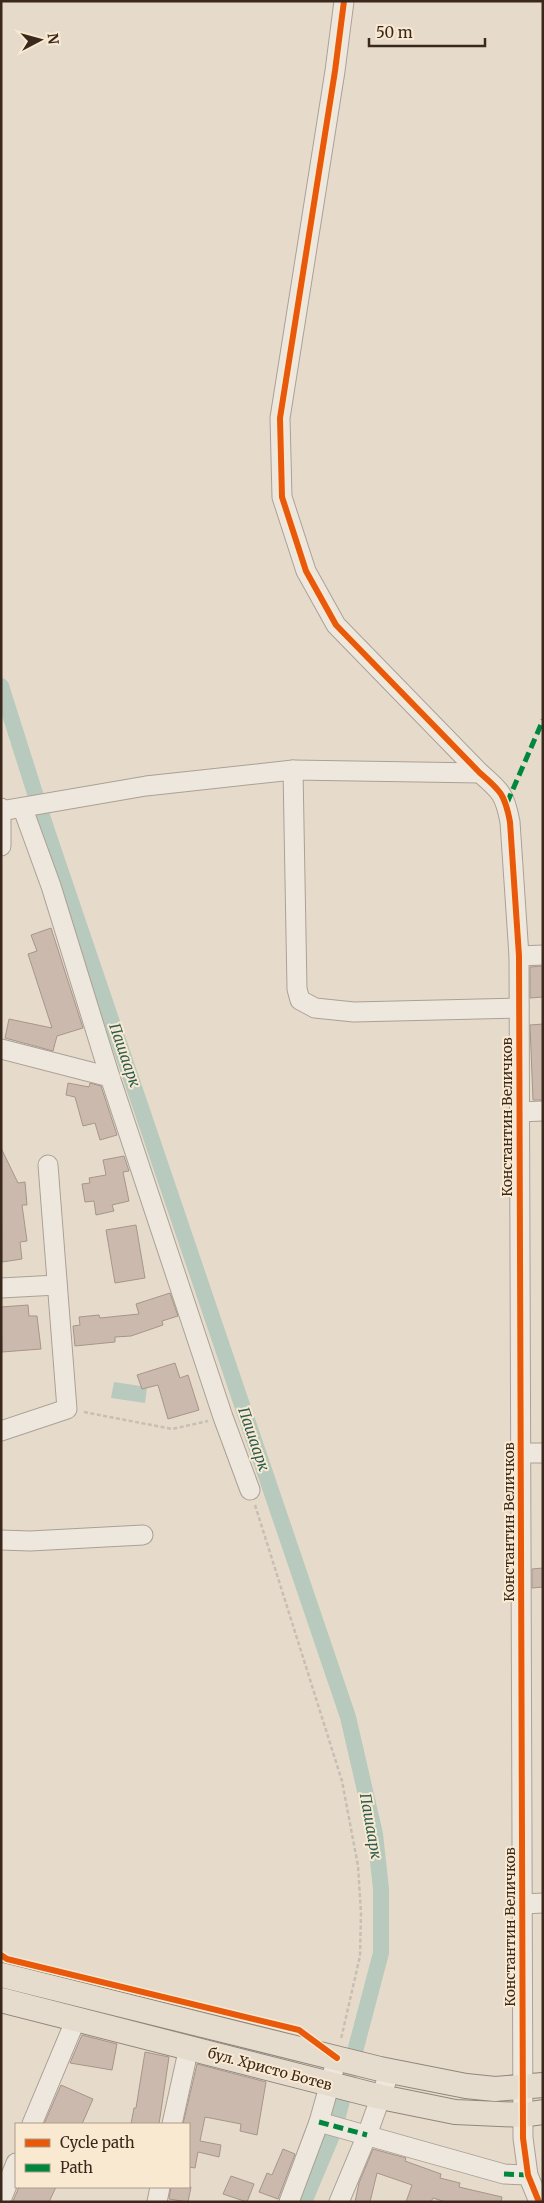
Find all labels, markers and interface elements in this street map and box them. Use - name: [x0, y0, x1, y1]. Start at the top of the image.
- north arrow: [15, 15, 65, 65]
- scale bar: [369, 15, 485, 47]
- text: 50 m: [376, 23, 413, 42]
- text: N: [43, 32, 62, 45]
- water label: Пашаарк: [105, 1021, 145, 1090]
- street label: Константин Величков: [498, 1037, 516, 1197]
- water label: Пашаарк: [234, 1405, 274, 1474]
- street label: Константин Величков: [500, 1442, 518, 1602]
- water label: Пашаарк: [356, 1792, 386, 1861]
- street label: Константин Величков: [501, 1847, 519, 2007]
- street label: бул. Христо Ботев: [206, 2044, 334, 2094]
- legend: [15, 2123, 190, 2188]
- text: Cycle path: [60, 2133, 135, 2152]
- text: Path: [60, 2158, 93, 2177]

